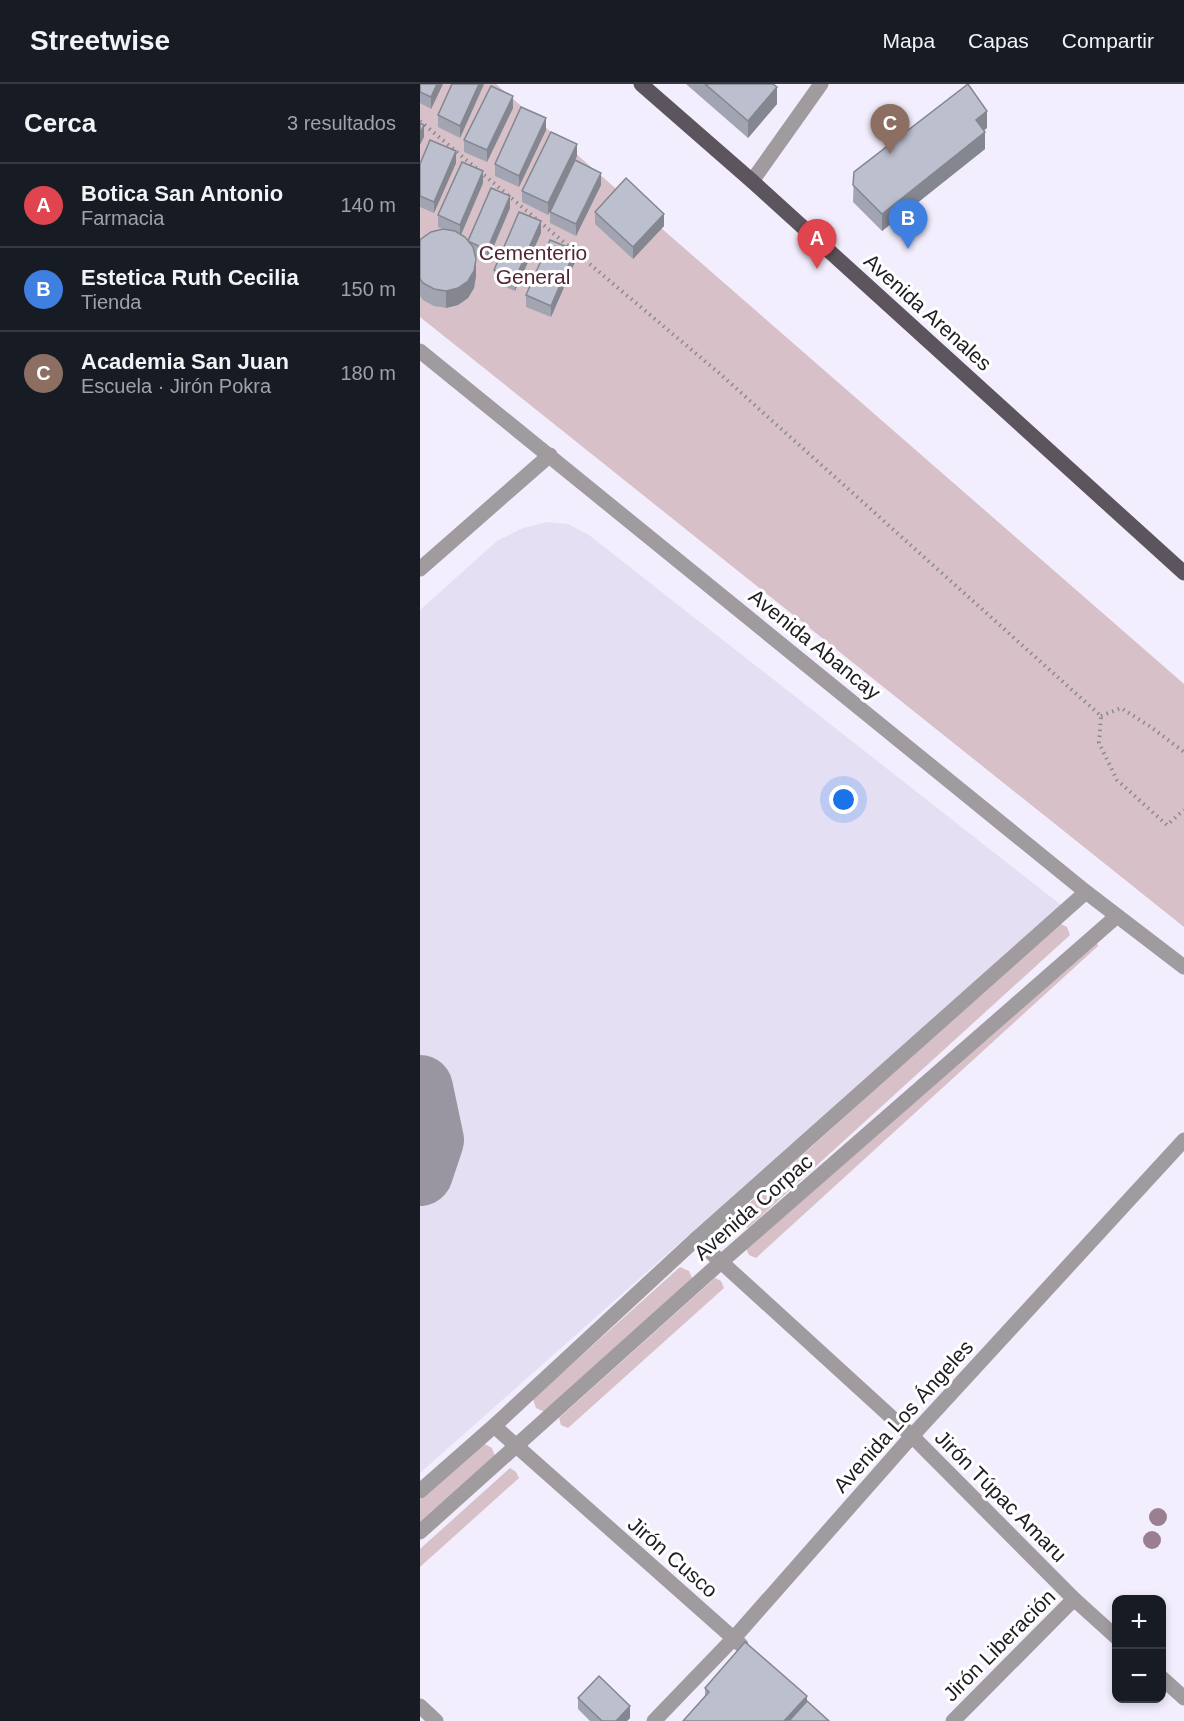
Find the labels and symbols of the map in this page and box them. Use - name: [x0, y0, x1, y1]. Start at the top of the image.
- pin: C: [870, 104, 910, 154]
- pin: B: [888, 200, 928, 249]
- pin: A: [798, 220, 836, 269]
- park label: Cementerio General: [479, 241, 587, 288]
- street label: Avenida Arenales: [860, 249, 996, 375]
- street label: Avenida Abancay: [745, 584, 886, 704]
- your location: [829, 785, 858, 814]
- street label: Avenida Corpac: [689, 1149, 817, 1265]
- street label: Avenida Los Ángeles: [829, 1335, 977, 1497]
- street label: Jirón Túpac Amaru: [931, 1426, 1071, 1566]
- street label: Jirón Cusco: [624, 1512, 722, 1602]
- street label: Jirón Liberación: [938, 1584, 1060, 1706]

